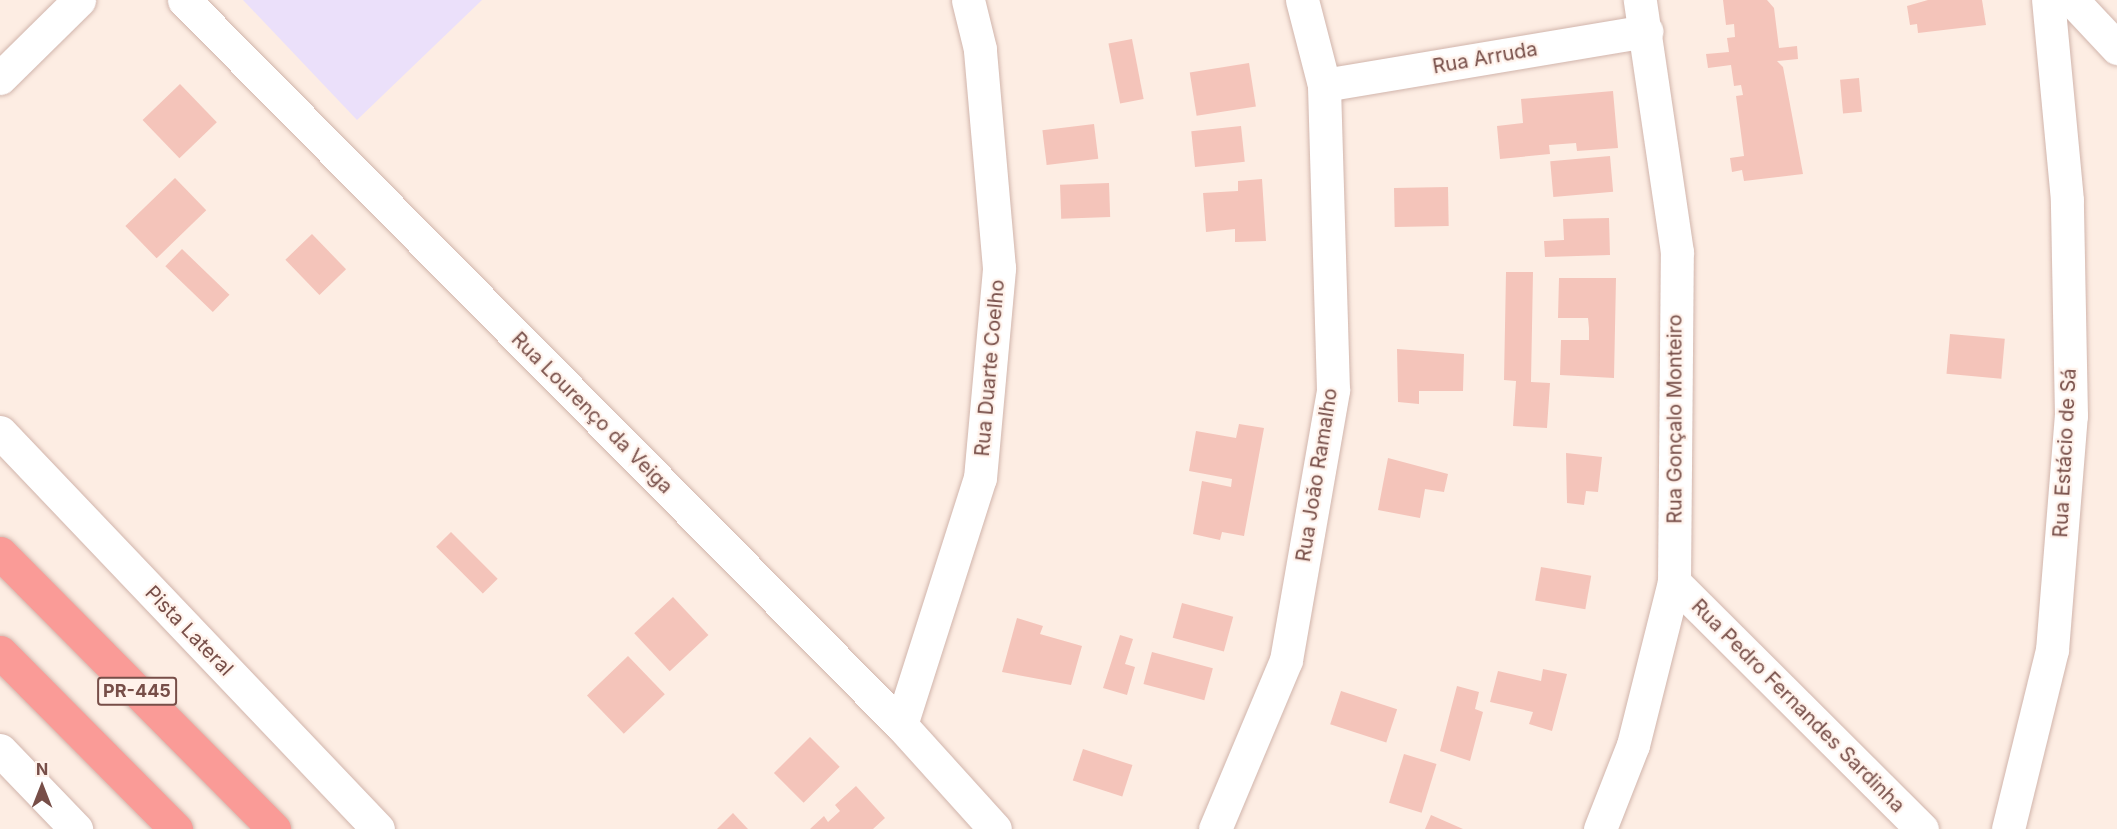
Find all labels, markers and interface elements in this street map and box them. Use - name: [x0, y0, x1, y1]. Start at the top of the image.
- street label: Rua Arruda: [1431, 37, 1539, 79]
- street label: Rua Duarte Coelho: [970, 279, 1010, 457]
- street label: Rua Gonçalo Monteiro: [1663, 314, 1687, 524]
- street label: Rua Lourenço da Veiga: [506, 327, 678, 499]
- street label: Rua Estácio de Sá: [2049, 368, 2081, 538]
- street label: Rua João Ramalho: [1291, 386, 1343, 564]
- street label: Pista Lateral: [140, 581, 238, 681]
- street label: Rua Pedro Fernandes Sardinha: [1686, 594, 1910, 818]
- road number: PR-445: [96, 676, 178, 706]
- north arrow: [12, 757, 72, 817]
- text: N: [36, 759, 48, 779]

